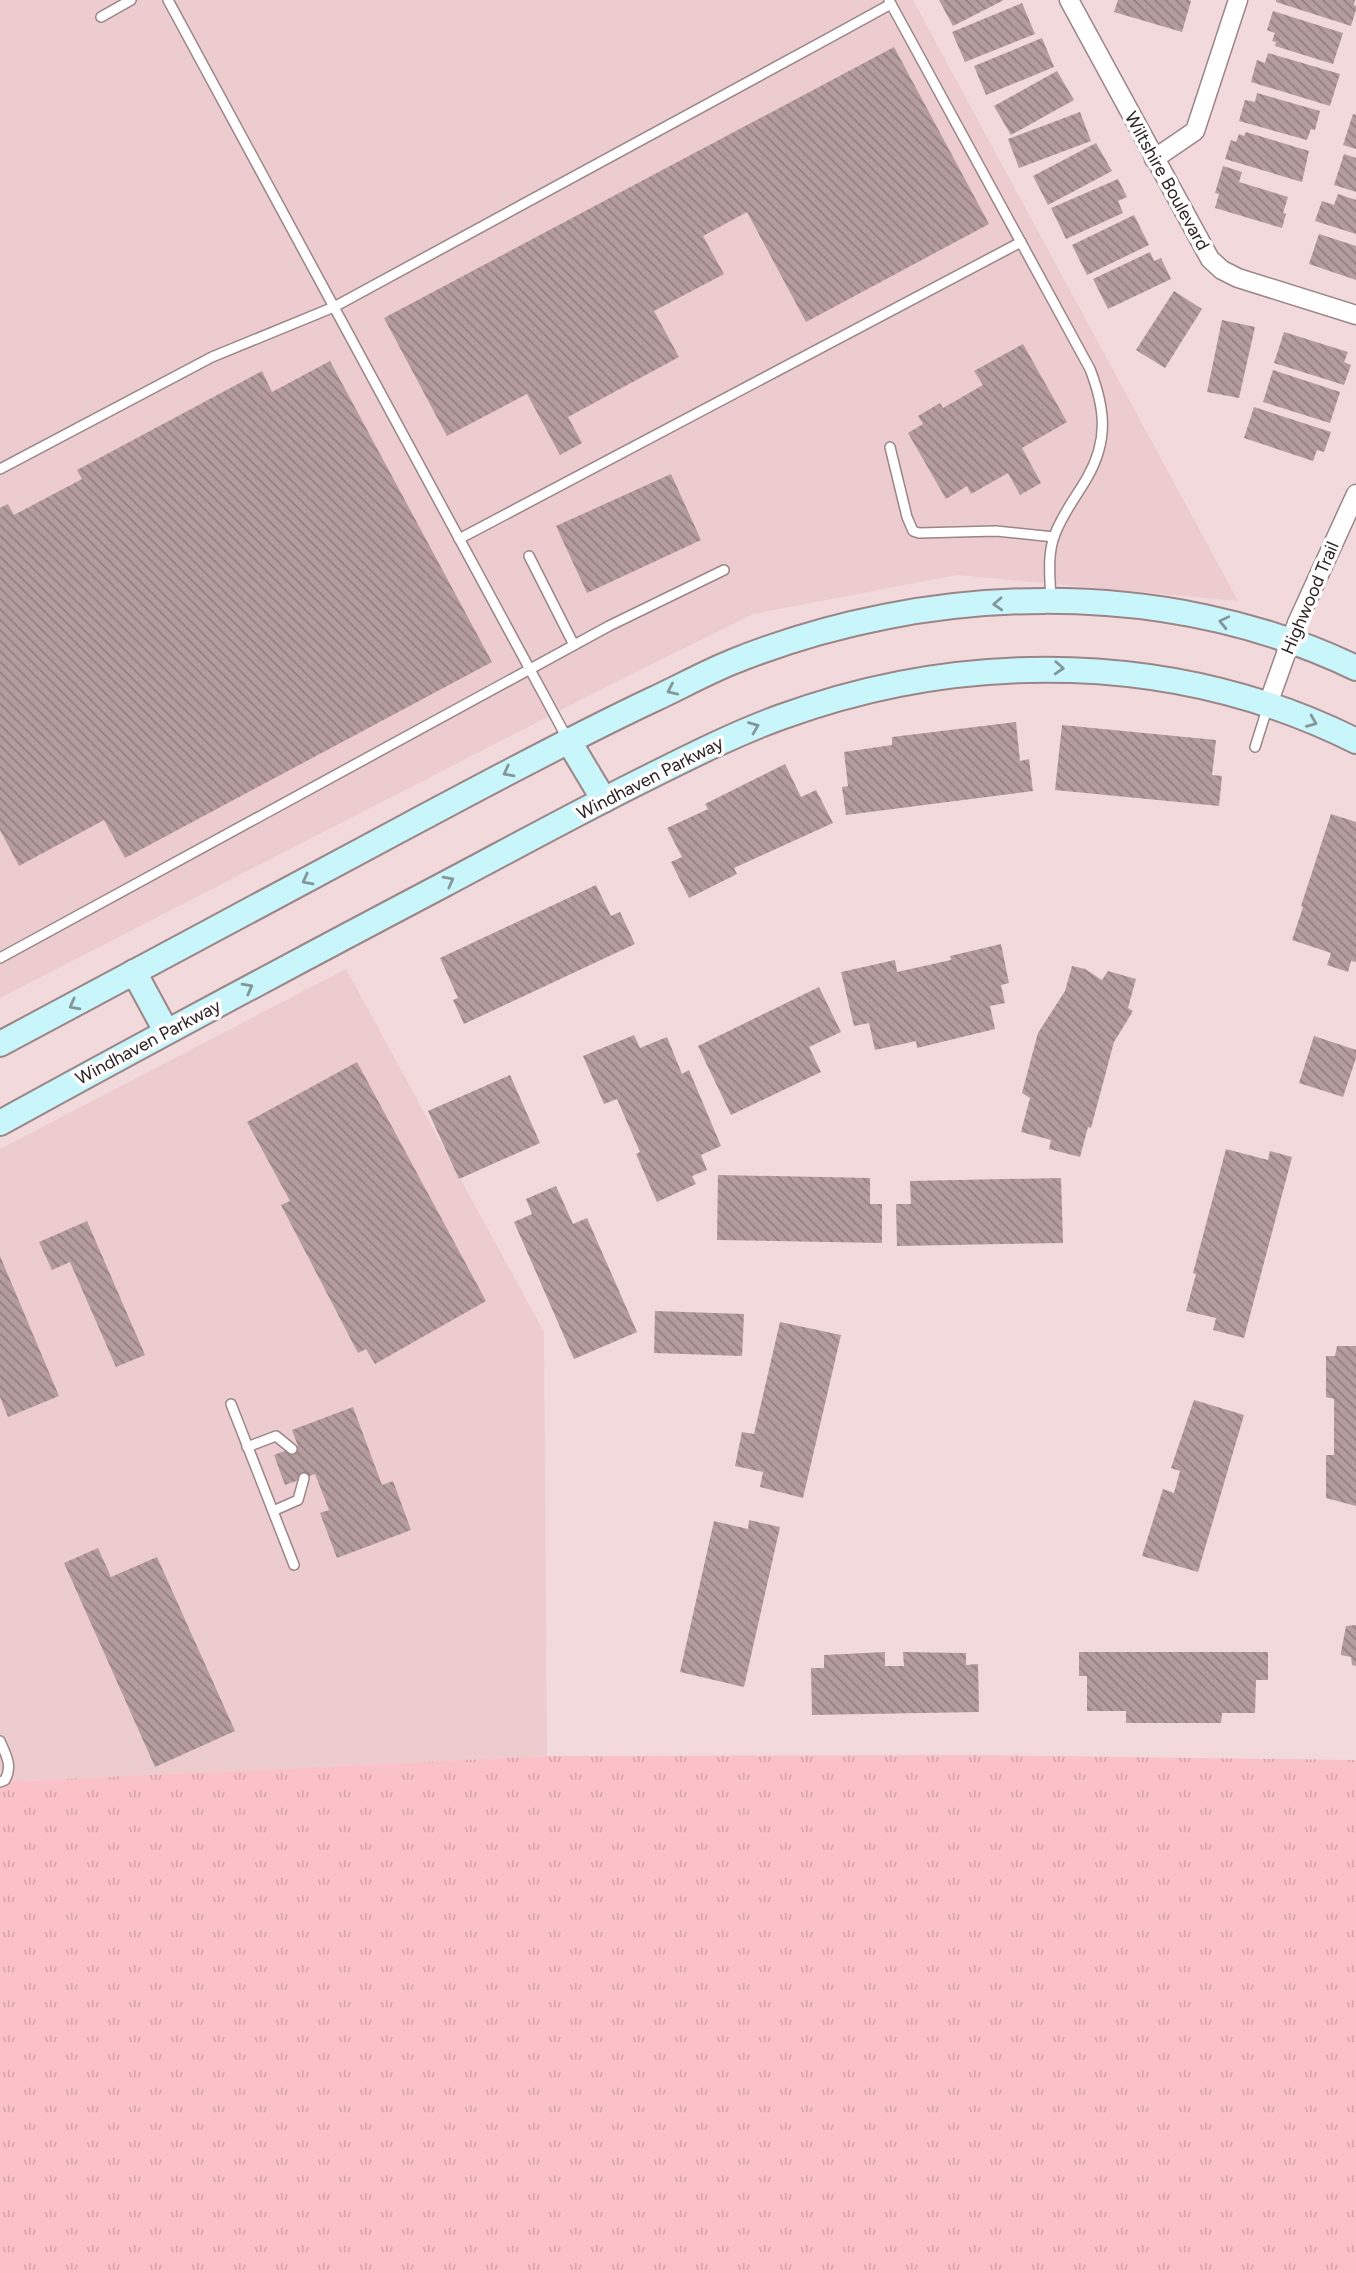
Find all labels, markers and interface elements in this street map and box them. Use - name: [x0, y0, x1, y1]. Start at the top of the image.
- street label: Wiltshire Boulevard: [1120, 108, 1214, 254]
- street label: Highwood Trail: [1276, 538, 1344, 658]
- one-way arrow: [992, 596, 1003, 611]
- one-way arrow: [1218, 616, 1230, 631]
- one-way arrow: [1054, 661, 1065, 676]
- one-way arrow: [667, 682, 679, 696]
- one-way arrow: [1306, 713, 1318, 727]
- one-way arrow: [747, 722, 759, 736]
- street label: Windhaven Parkway: [573, 731, 727, 824]
- one-way arrow: [502, 764, 515, 777]
- one-way arrow: [302, 871, 314, 885]
- one-way arrow: [442, 876, 455, 890]
- one-way arrow: [241, 982, 253, 996]
- street label: Windhaven Parkway: [72, 994, 225, 1090]
- one-way arrow: [69, 996, 81, 1010]

